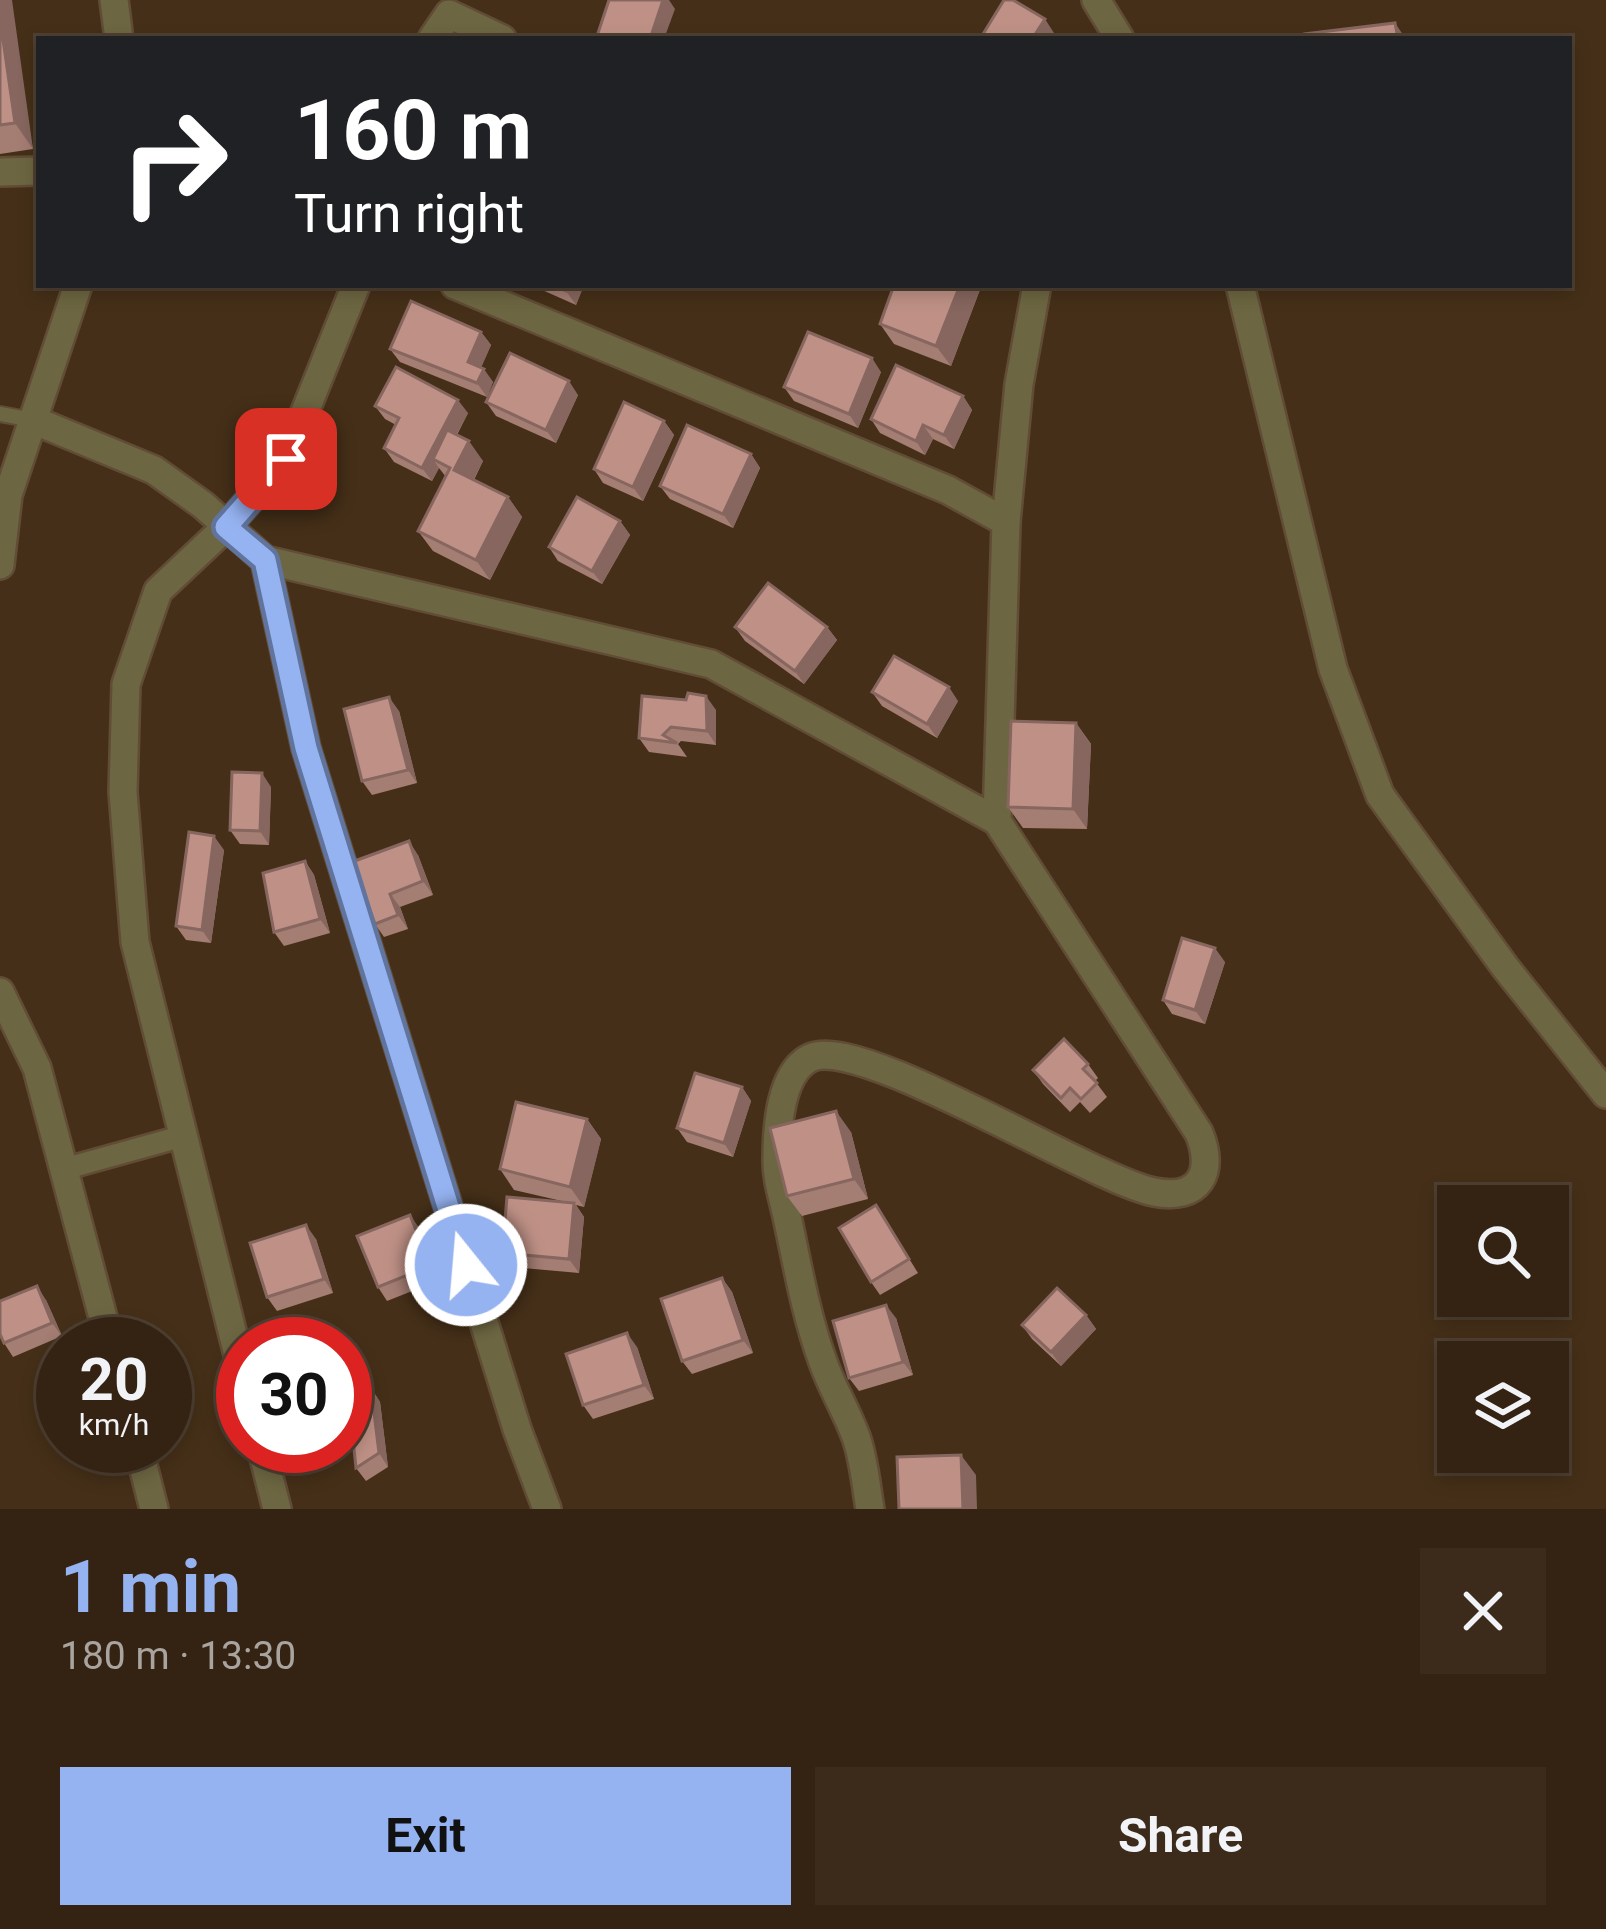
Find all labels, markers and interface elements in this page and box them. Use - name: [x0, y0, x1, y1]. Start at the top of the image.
- text: 160 m: [294, 81, 532, 180]
- icon: right: [96, 84, 252, 240]
- text: Turn right: [294, 182, 524, 245]
- pin: [235, 408, 337, 510]
- icon: arrive: [253, 426, 319, 492]
- map controls: [1437, 1185, 1569, 1473]
- button: search: [1437, 1185, 1569, 1317]
- position arrow: [403, 1202, 529, 1328]
- speed limit sign: 30: [216, 1317, 372, 1473]
- button: layers: [1437, 1341, 1569, 1473]
- text: 20: [80, 1344, 148, 1415]
- text: km/h: [79, 1407, 149, 1442]
- text: 1 min: [60, 1545, 241, 1630]
- button: close: [1420, 1548, 1546, 1674]
- text: 180 m · 13:30: [60, 1633, 296, 1679]
- button: Exit: [60, 1767, 791, 1905]
- button: Share: [815, 1767, 1546, 1905]

